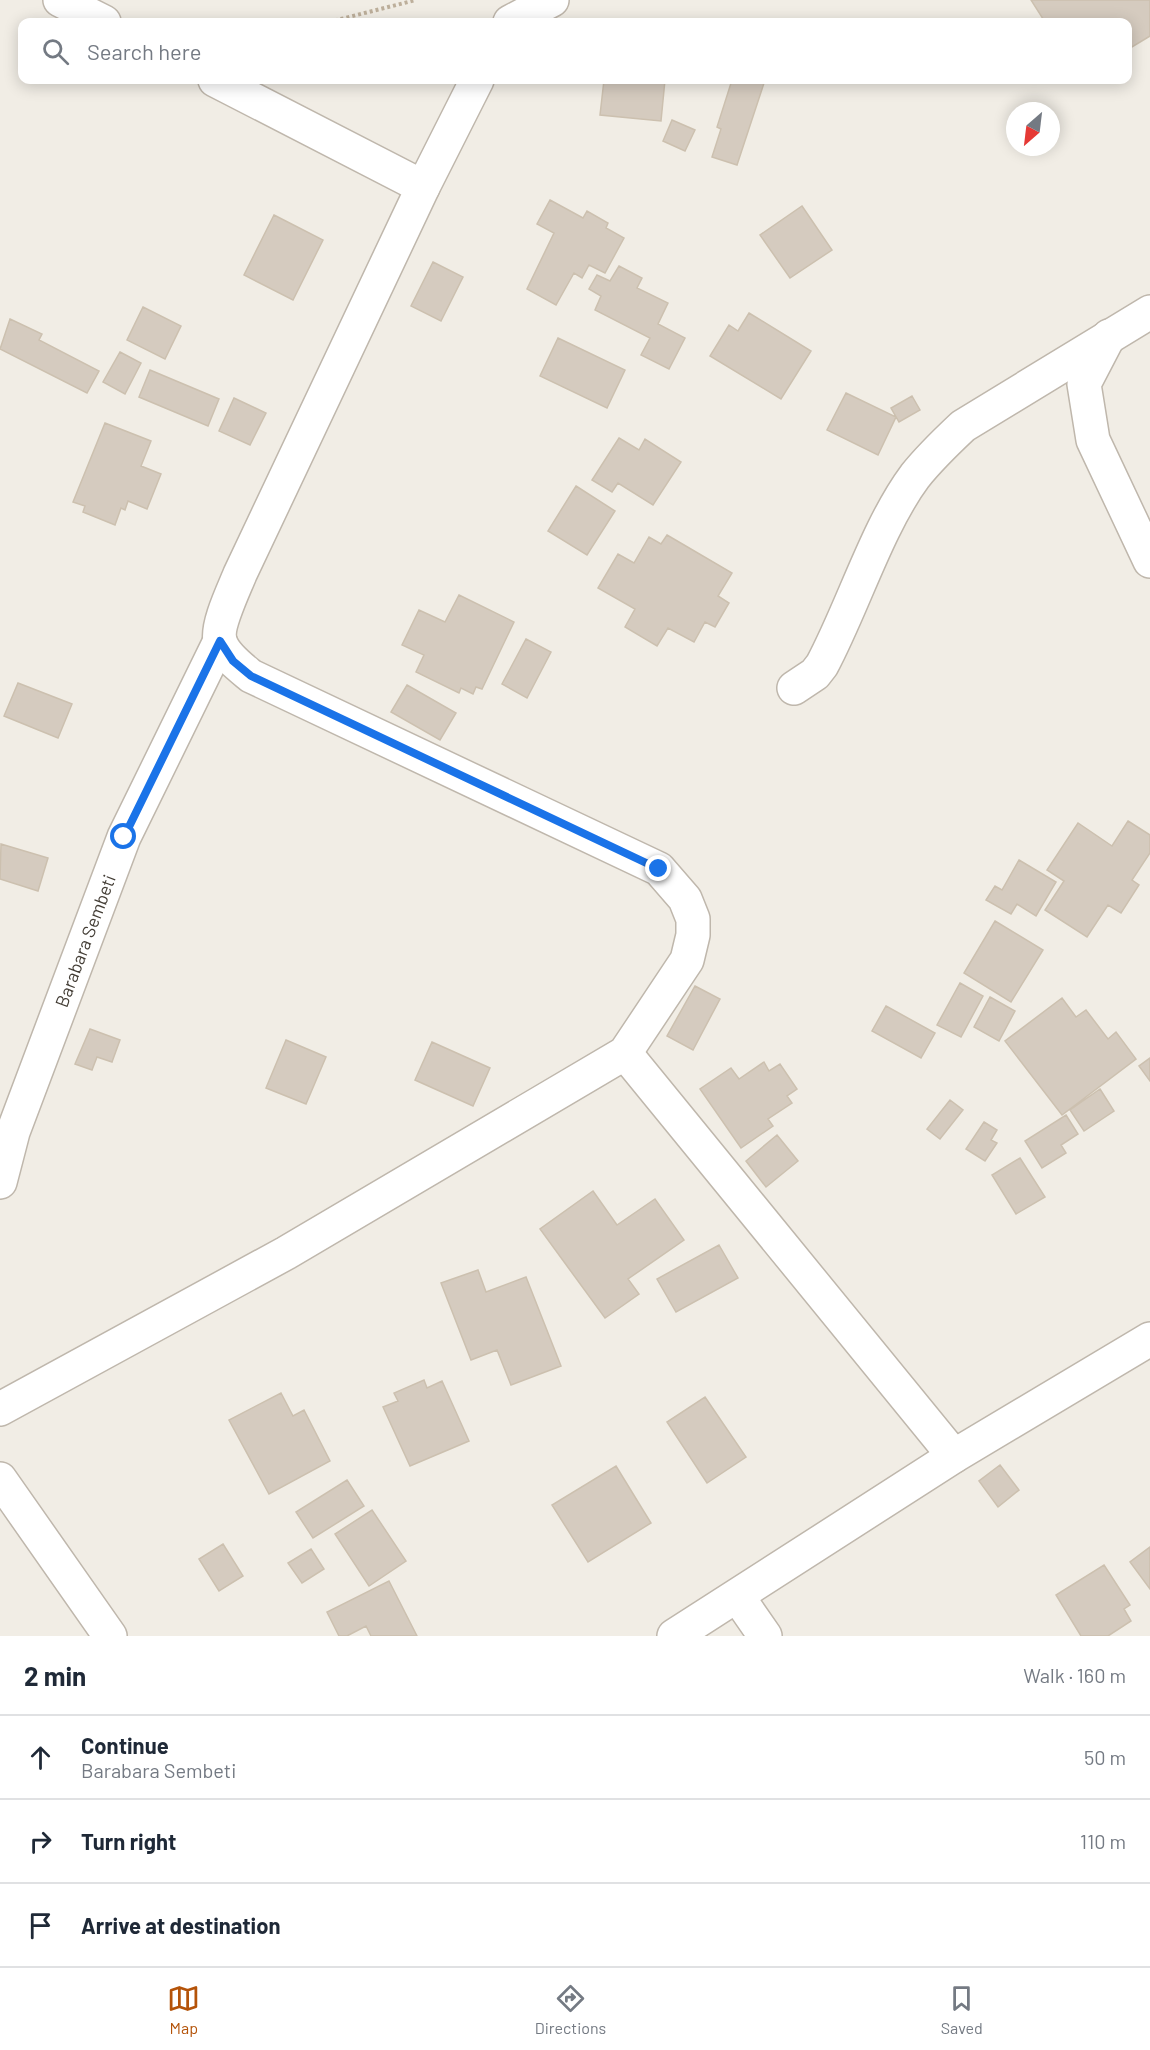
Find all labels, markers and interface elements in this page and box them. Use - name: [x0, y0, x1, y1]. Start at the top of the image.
- search box: [18, 18, 1132, 84]
- icon: search: [39, 35, 72, 68]
- text: Search here: [87, 38, 201, 64]
- north arrow: [1006, 102, 1060, 156]
- route start: [110, 823, 136, 849]
- route end: [645, 855, 671, 881]
- street label: Barabara Sembeti: [50, 871, 120, 1010]
- text: 2 min: [24, 1660, 86, 1691]
- text: Walk · 160 m: [1023, 1663, 1126, 1687]
- text: Continue: [81, 1732, 169, 1758]
- icon: ahead: [24, 1741, 57, 1774]
- text: 50 m: [1084, 1745, 1126, 1769]
- text: Barabara Sembeti: [81, 1758, 236, 1782]
- icon: right: [24, 1825, 57, 1858]
- text: Turn right: [81, 1828, 176, 1854]
- text: 110 m: [1080, 1829, 1126, 1853]
- icon: arrive: [24, 1909, 57, 1942]
- text: Arrive at destination: [81, 1912, 280, 1938]
- tab: Map: [167, 1982, 200, 2037]
- tab: Directions: [535, 1982, 606, 2037]
- tab: Saved: [941, 1982, 983, 2037]

